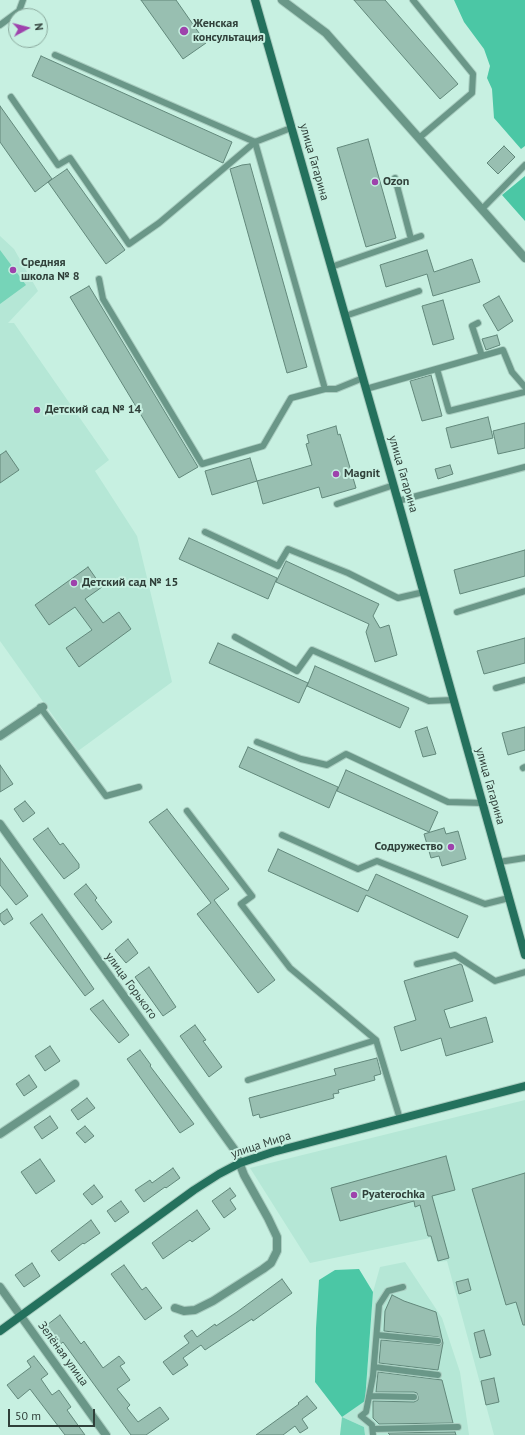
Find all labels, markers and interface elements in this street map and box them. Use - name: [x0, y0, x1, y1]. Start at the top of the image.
- north arrow: [8, 8, 48, 48]
- place label: Женская консультация: [193, 17, 264, 45]
- text: N: [32, 22, 46, 31]
- marker: Женская консультация: [178, 25, 190, 37]
- street label: улица Гагарина: [296, 122, 332, 202]
- place label: Ozon: [383, 175, 409, 189]
- marker: Ozon: [370, 177, 380, 187]
- place label: Cредняя школа № 8: [21, 256, 80, 284]
- marker: Cредняя школа № 8: [8, 265, 18, 275]
- place label: Детский сад № 14: [45, 403, 141, 417]
- marker: Детский сад № 14: [32, 405, 42, 415]
- street label: улица Гагарина: [385, 434, 421, 514]
- place label: Magnit: [344, 467, 380, 481]
- marker: Magnit: [331, 469, 341, 479]
- place label: Детский сад № 15: [82, 576, 178, 590]
- marker: Детский сад № 15: [69, 578, 79, 588]
- street label: улица Гагарина: [472, 746, 508, 826]
- place label: Содружество: [375, 840, 443, 854]
- marker: Содружество: [446, 842, 456, 852]
- street label: улица Горького: [102, 950, 160, 1022]
- street label: улица Мира: [229, 1129, 293, 1161]
- place label: Pyaterochka: [362, 1188, 425, 1202]
- marker: Pyaterochka: [349, 1190, 359, 1200]
- street label: Зелёная улица: [35, 1319, 91, 1389]
- scale bar: [10, 1401, 97, 1427]
- text: 50 m: [15, 1408, 41, 1423]

